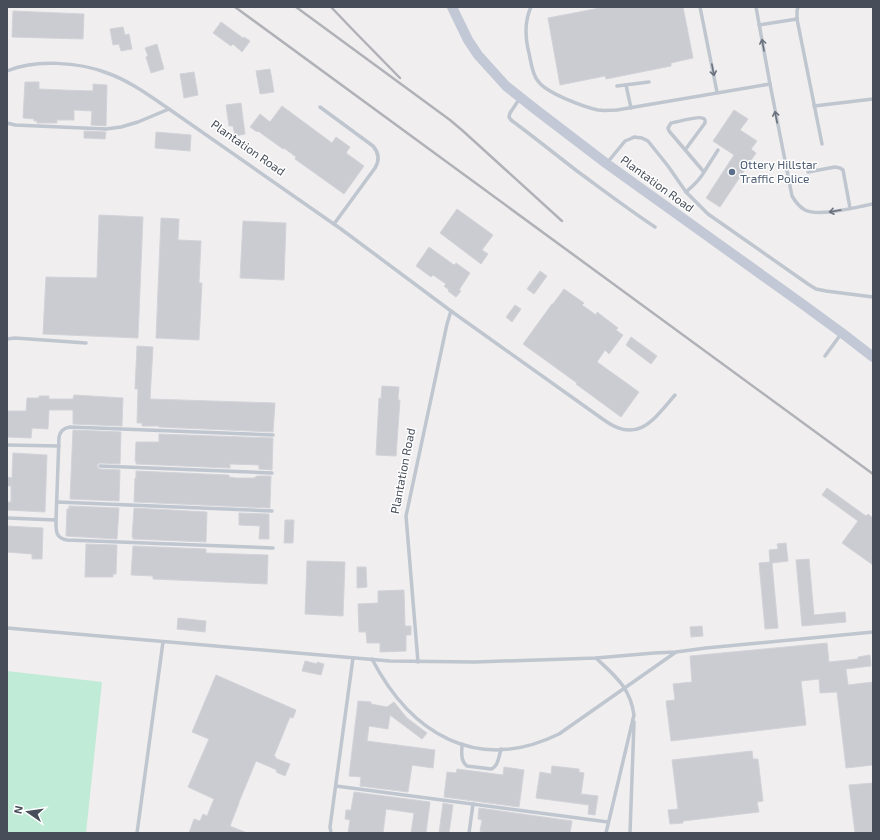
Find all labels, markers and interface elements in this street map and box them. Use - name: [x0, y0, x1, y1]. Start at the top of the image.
- one-way arrow: [758, 39, 766, 52]
- one-way arrow: [709, 63, 717, 76]
- one-way arrow: [772, 111, 780, 124]
- street label: Plantation Road: [209, 116, 288, 178]
- street label: Plantation Road: [618, 152, 697, 214]
- place label: Ottery Hillstar Traffic Police: [740, 157, 818, 185]
- marker: Ottery Hillstar Traffic Police: [727, 167, 737, 177]
- one-way arrow: [828, 207, 841, 215]
- street label: Plantation Road: [387, 427, 417, 515]
- north arrow: [8, 792, 48, 832]
- text: N: [11, 804, 25, 815]

